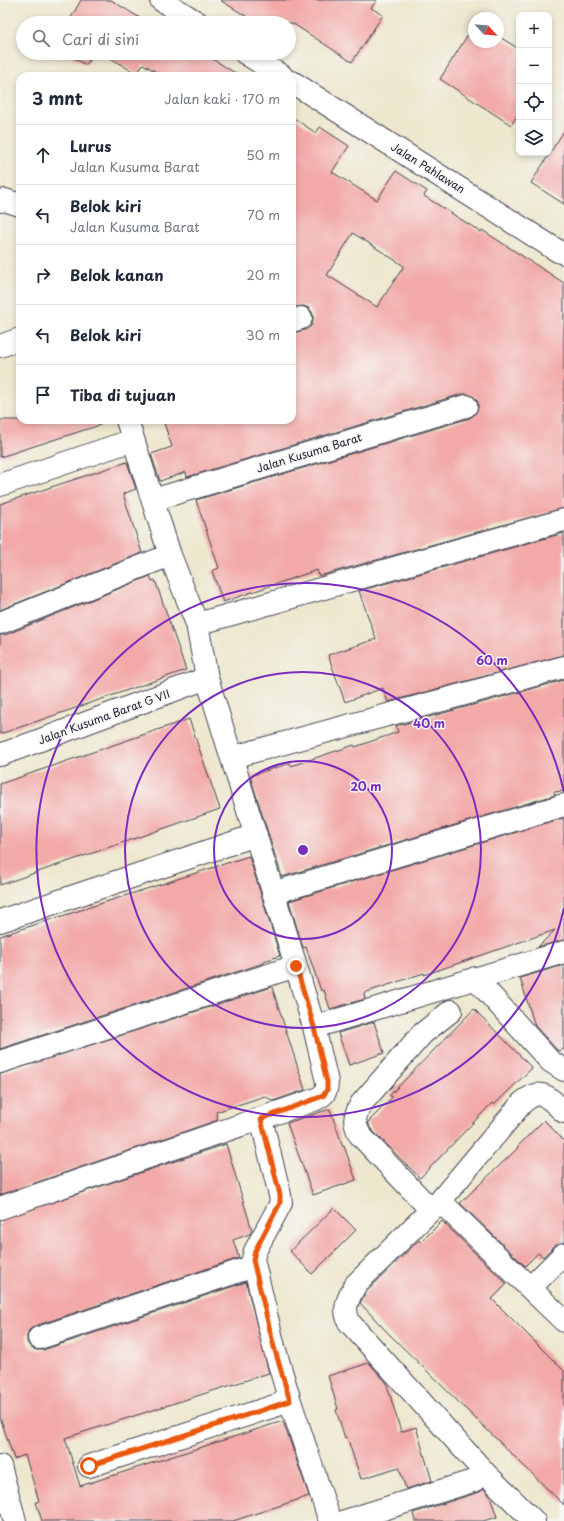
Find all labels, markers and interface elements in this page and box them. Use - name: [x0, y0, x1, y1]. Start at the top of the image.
- north arrow: [468, 12, 504, 48]
- map controls: [516, 12, 552, 156]
- button: +: [516, 12, 552, 48]
- search box: [16, 16, 296, 60]
- icon: search: [30, 27, 52, 49]
- text: Cari di sini: [62, 27, 139, 50]
- button: −: [516, 48, 552, 84]
- button: locate: [516, 84, 552, 120]
- text: 3 mnt: [32, 85, 83, 111]
- text: Jalan kaki · 170 m: [164, 89, 280, 108]
- button: layers: [516, 120, 552, 156]
- text: Lurus: [70, 134, 111, 157]
- street label: Jalan Pahlawan: [388, 138, 469, 197]
- icon: ahead: [32, 144, 54, 166]
- text: 50 m: [246, 145, 280, 164]
- text: Jalan Kusuma Barat: [70, 157, 200, 176]
- text: Belok kiri: [70, 194, 141, 217]
- icon: left: [32, 204, 54, 226]
- text: 70 m: [247, 205, 280, 224]
- text: Jalan Kusuma Barat: [70, 217, 200, 236]
- text: Belok kanan: [70, 263, 164, 286]
- icon: right: [32, 264, 54, 286]
- text: 20 m: [246, 265, 280, 284]
- text: Belok kiri: [70, 323, 141, 346]
- icon: left: [32, 324, 54, 346]
- text: 30 m: [246, 325, 280, 344]
- text: Tiba di tujuan: [70, 383, 176, 406]
- icon: arrive: [32, 384, 54, 406]
- street label: Jalan Kusuma Barat: [254, 428, 364, 477]
- text: 60 m: [476, 651, 508, 669]
- street label: Jalan Kusuma Barat G VII: [35, 685, 172, 748]
- text: 40 m: [413, 714, 445, 732]
- text: 20 m: [350, 777, 382, 795]
- centre of rings: [296, 843, 310, 857]
- route end: [287, 957, 305, 975]
- route start: [80, 1457, 98, 1475]

